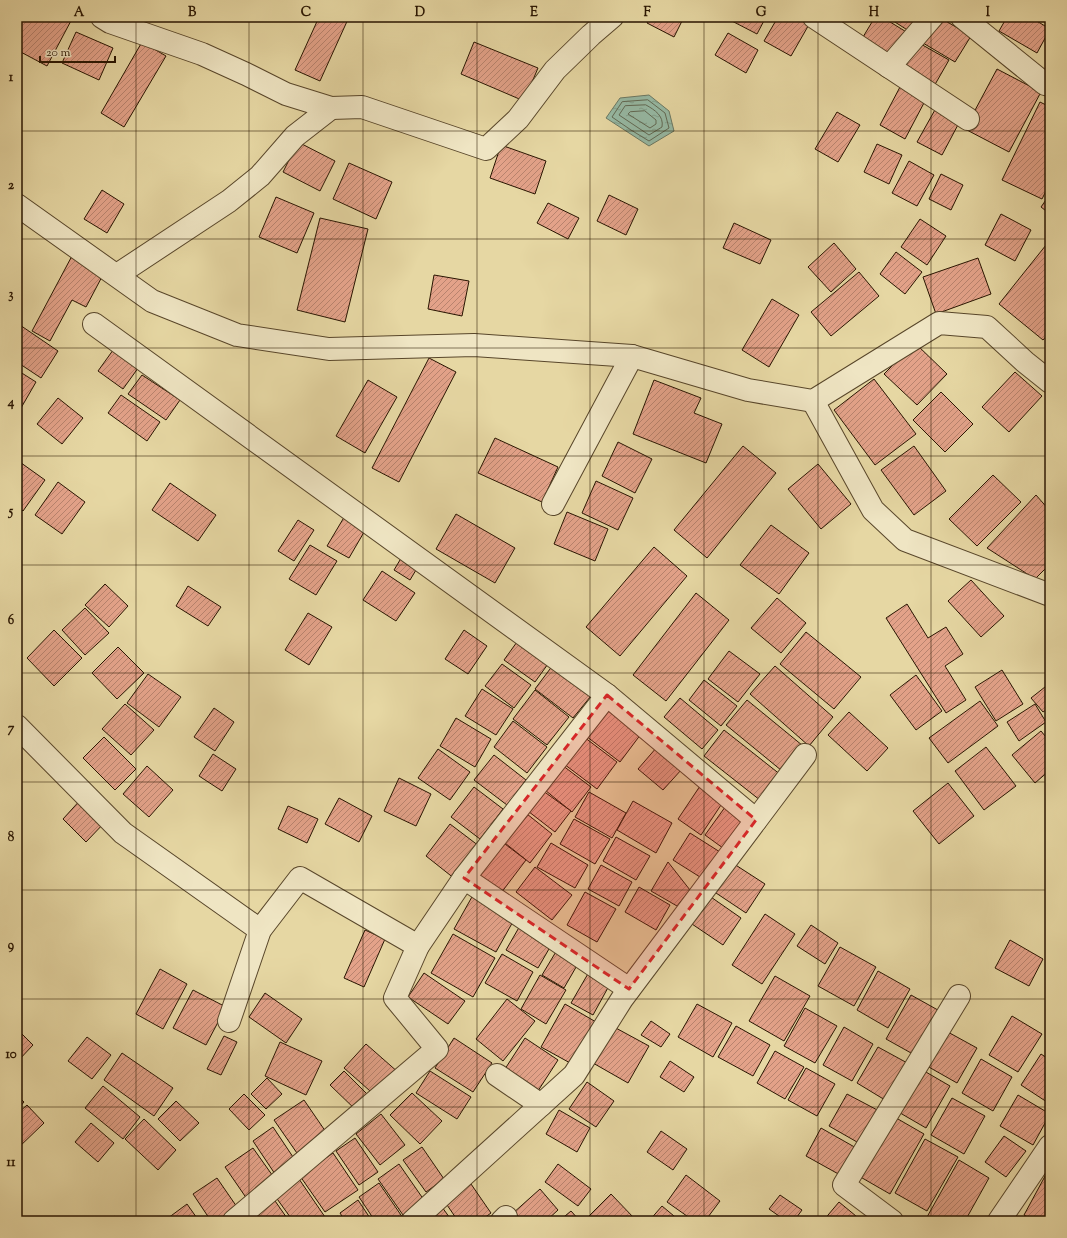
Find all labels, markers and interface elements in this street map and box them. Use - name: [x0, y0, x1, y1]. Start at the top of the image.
- text: A: [74, 4, 85, 22]
- text: B: [188, 4, 197, 22]
- text: C: [301, 4, 311, 22]
- text: D: [415, 4, 425, 22]
- text: E: [530, 4, 538, 22]
- text: F: [643, 4, 651, 22]
- text: G: [756, 4, 767, 22]
- text: H: [869, 4, 880, 22]
- text: I: [986, 4, 991, 22]
- scale bar: [40, 38, 115, 64]
- text: 20 m: [46, 44, 71, 62]
- text: 1: [9, 69, 14, 87]
- text: 2: [8, 177, 15, 195]
- text: 3: [8, 286, 14, 304]
- text: 4: [7, 394, 15, 412]
- text: 5: [8, 503, 14, 521]
- text: 6: [8, 612, 15, 630]
- text: 7: [8, 720, 15, 738]
- text: 8: [8, 829, 15, 847]
- text: 9: [8, 937, 15, 955]
- text: 10: [5, 1046, 17, 1064]
- text: 11: [7, 1154, 16, 1172]

